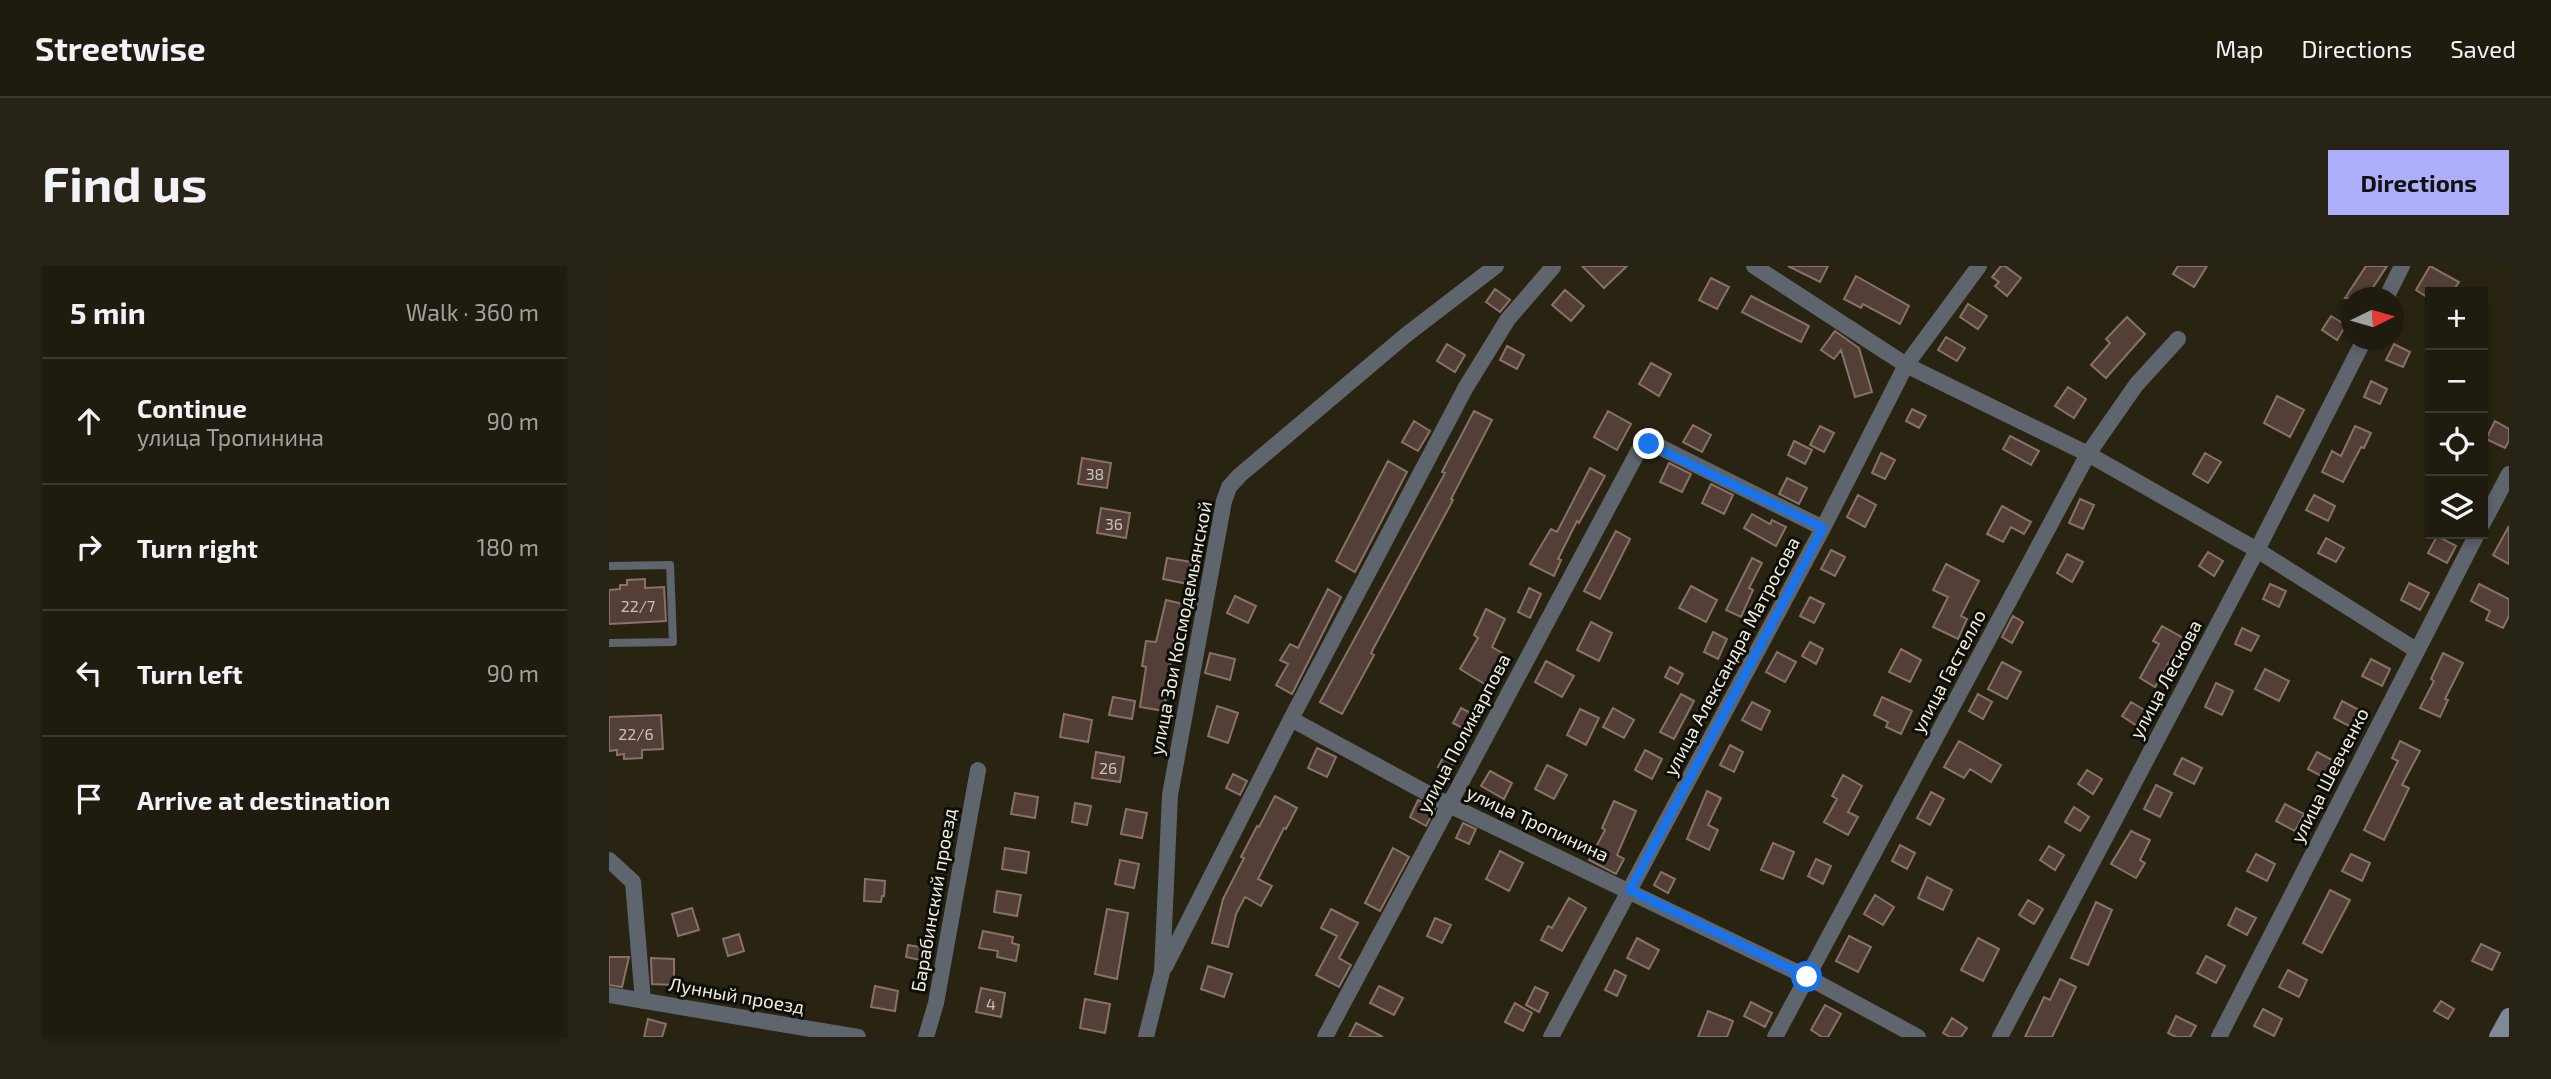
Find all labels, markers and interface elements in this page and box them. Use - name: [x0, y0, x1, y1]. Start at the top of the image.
- text: Streetwise: [35, 28, 206, 68]
- text: Map: [2215, 34, 2263, 63]
- text: Directions: [2301, 34, 2412, 63]
- text: Saved: [2450, 34, 2516, 63]
- button: Directions: [2328, 150, 2509, 215]
- text: Find us: [42, 153, 207, 212]
- north arrow: [2341, 287, 2404, 350]
- map controls: [2425, 287, 2488, 539]
- button: +: [2425, 287, 2488, 350]
- text: 5 min: [70, 294, 146, 330]
- text: Walk · 360 m: [406, 298, 539, 326]
- button: −: [2425, 350, 2488, 413]
- text: Continue: [137, 392, 247, 423]
- icon: ahead: [70, 402, 108, 440]
- text: 90 m: [487, 407, 539, 435]
- button: locate: [2425, 413, 2488, 476]
- text: улица Тропинина: [137, 423, 324, 451]
- route end: [1633, 428, 1664, 459]
- house number: 38: [1086, 464, 1104, 483]
- button: layers: [2425, 476, 2488, 539]
- street label: улица Зои Космодемьянской: [1144, 499, 1217, 757]
- house number: 36: [1105, 514, 1123, 533]
- icon: right: [70, 528, 108, 566]
- text: Turn right: [137, 532, 258, 563]
- text: 180 m: [477, 533, 539, 561]
- street label: улица Александра Матросова: [1658, 533, 1805, 780]
- house number: 22/7: [621, 596, 655, 615]
- street label: улица Гастелло: [1906, 605, 1991, 737]
- street label: улица Лескова: [2124, 616, 2207, 743]
- street label: улица Поликарпова: [1411, 649, 1516, 817]
- icon: left: [70, 654, 108, 692]
- text: Turn left: [137, 658, 243, 689]
- text: 90 m: [487, 659, 539, 687]
- street label: улица Шевченко: [2285, 704, 2374, 847]
- house number: 22/6: [618, 724, 654, 743]
- house number: 26: [1099, 758, 1117, 777]
- icon: arrive: [70, 780, 108, 818]
- street label: улица Тропинина: [1463, 780, 1613, 867]
- text: Arrive at destination: [137, 784, 390, 815]
- street label: Барабинский проезд: [906, 806, 960, 994]
- route start: [1791, 961, 1822, 992]
- street label: Лунный проезд: [667, 972, 807, 1019]
- house number: 4: [986, 994, 996, 1013]

